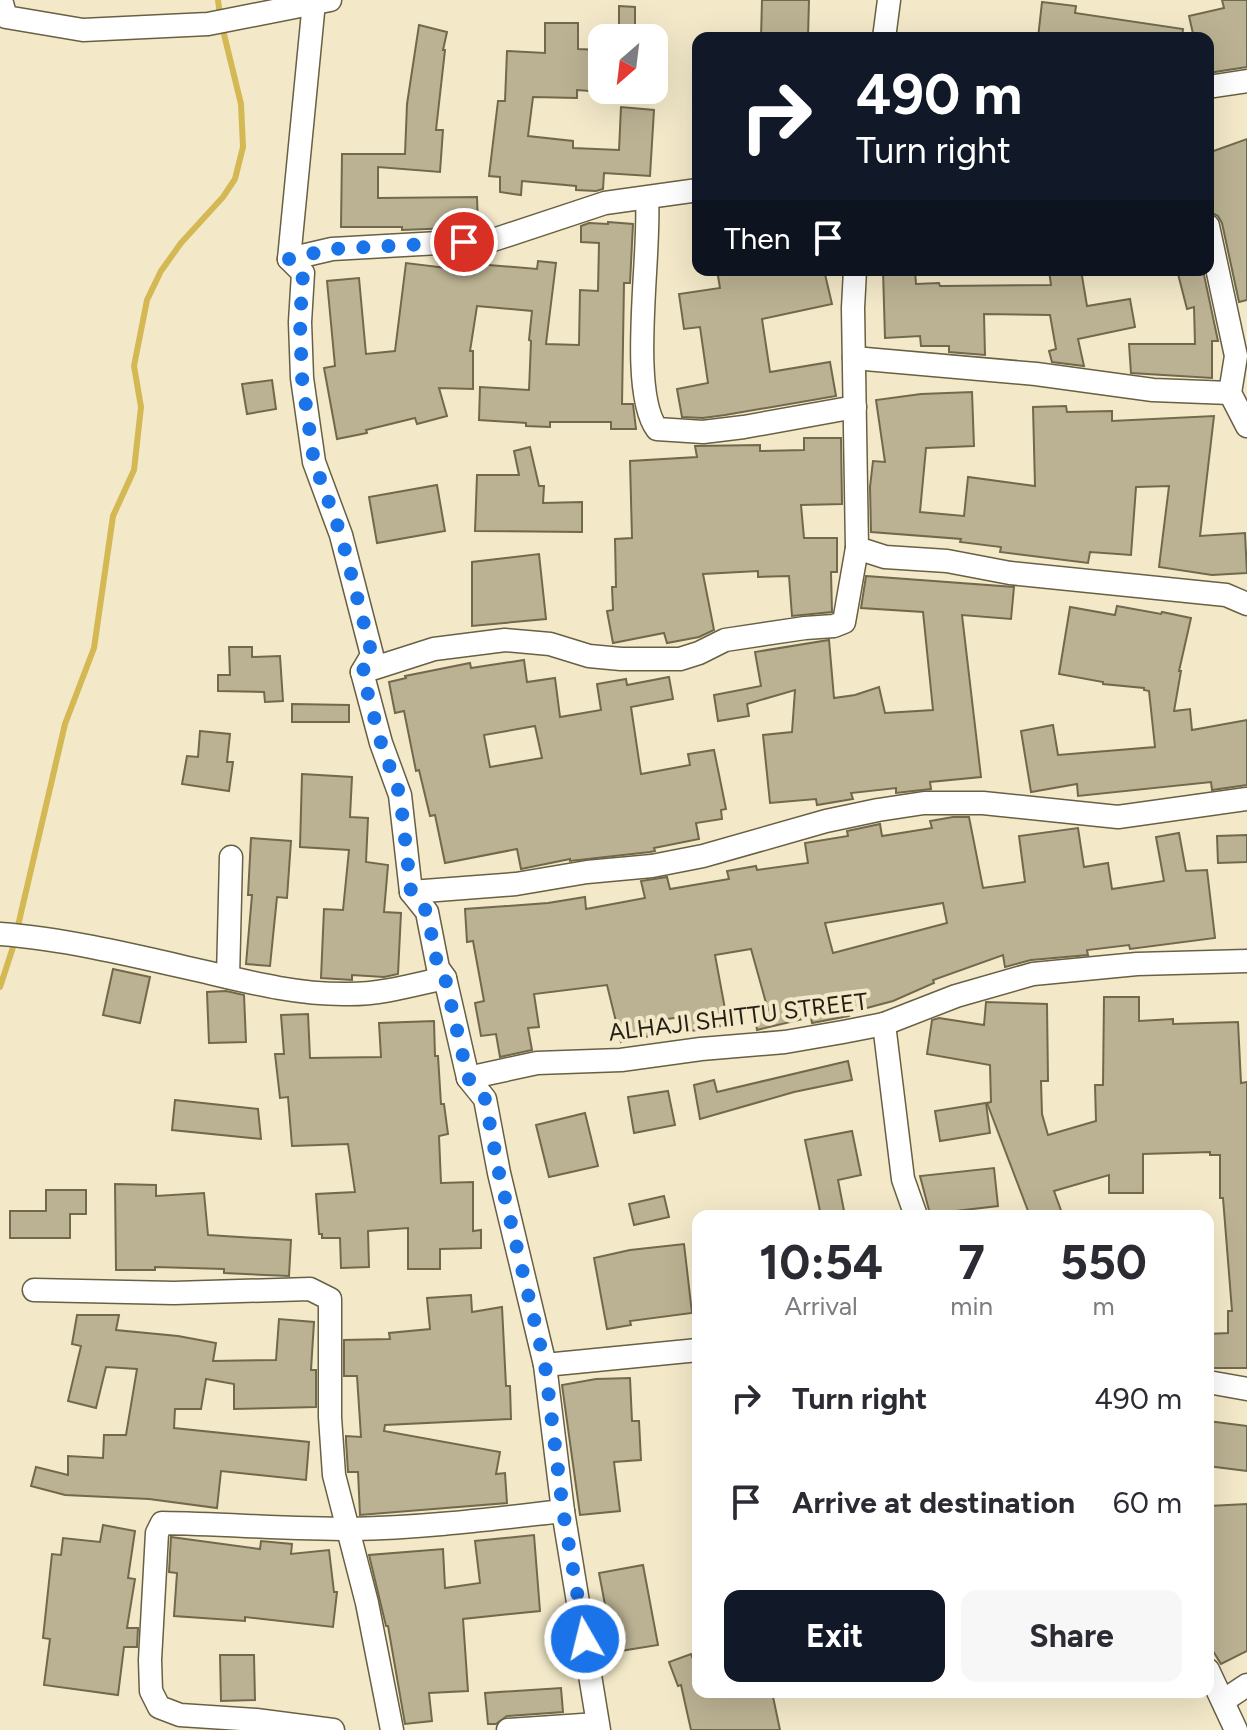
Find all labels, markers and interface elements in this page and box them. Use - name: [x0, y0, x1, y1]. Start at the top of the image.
- north arrow: [588, 24, 668, 104]
- map controls: [588, 24, 668, 104]
- text: 490 m: [856, 61, 1022, 128]
- icon: right: [724, 64, 828, 168]
- text: Turn right: [856, 129, 1011, 172]
- pin: [430, 208, 498, 276]
- icon: arrive: [806, 216, 850, 260]
- icon: arrive: [442, 220, 486, 264]
- text: Then: [724, 220, 790, 257]
- street label: ALHAJI SHITTU STREET: [607, 986, 869, 1047]
- text: 10:54: [759, 1233, 883, 1291]
- text: 7: [958, 1233, 985, 1291]
- text: 550: [1060, 1233, 1147, 1291]
- text: Arrival: [784, 1290, 858, 1322]
- text: min: [950, 1290, 993, 1322]
- text: m: [1092, 1290, 1115, 1322]
- icon: right: [724, 1376, 768, 1420]
- text: Turn right: [792, 1380, 927, 1417]
- text: 490 m: [1094, 1380, 1182, 1417]
- icon: arrive: [724, 1480, 768, 1524]
- text: Arrive at destination: [792, 1484, 1075, 1521]
- text: 60 m: [1113, 1484, 1182, 1521]
- button: Exit: [724, 1590, 945, 1682]
- button: Share: [961, 1590, 1182, 1682]
- position arrow: [543, 1597, 627, 1681]

